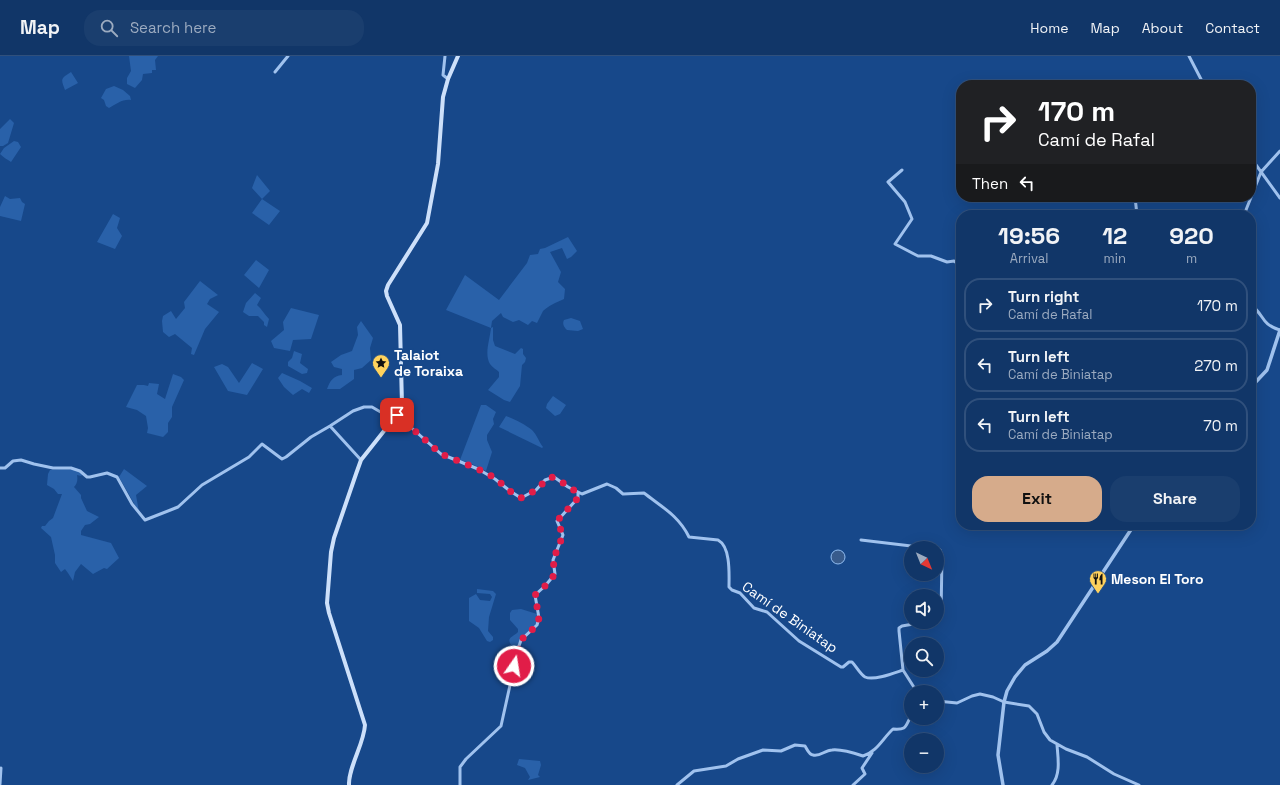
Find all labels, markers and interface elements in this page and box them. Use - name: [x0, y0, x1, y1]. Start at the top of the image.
- search box: [84, 10, 364, 46]
- text: Map: [20, 15, 60, 40]
- icon: search: [98, 17, 120, 39]
- text: Search here: [130, 18, 216, 37]
- text: Home: [1030, 19, 1068, 37]
- text: Map: [1090, 19, 1120, 37]
- text: About: [1142, 19, 1183, 37]
- text: Contact: [1205, 19, 1260, 37]
- text: 170 m: [1038, 93, 1115, 129]
- icon: right: [972, 96, 1024, 148]
- text: Camí de Rafal: [1038, 128, 1155, 151]
- icon: left: [1016, 172, 1038, 194]
- text: Then: [972, 174, 1008, 193]
- text: 19:56: [998, 220, 1060, 251]
- text: 12: [1102, 220, 1127, 251]
- text: 920: [1169, 220, 1214, 251]
- text: Arrival: [1010, 250, 1048, 267]
- text: min: [1104, 250, 1126, 267]
- text: m: [1186, 250, 1197, 267]
- text: Turn right: [1008, 287, 1079, 306]
- icon: right: [974, 294, 996, 316]
- text: 170 m: [1197, 296, 1238, 315]
- text: Camí de Rafal: [1008, 306, 1093, 323]
- place label: Talaiot de Toraixa: [394, 346, 463, 380]
- text: Turn left: [1008, 347, 1070, 366]
- place icon: Talaiot de Toraixa: [371, 353, 391, 378]
- icon: left: [974, 354, 996, 376]
- text: 270 m: [1194, 356, 1238, 375]
- text: Camí de Biniatap: [1008, 366, 1113, 383]
- pin: [380, 398, 414, 432]
- icon: arrive: [386, 404, 408, 426]
- text: Turn left: [1008, 407, 1070, 426]
- icon: left: [974, 414, 996, 436]
- text: 70 m: [1203, 416, 1238, 435]
- text: Camí de Biniatap: [1008, 426, 1113, 443]
- button: Exit: [972, 476, 1102, 522]
- button: Share: [1110, 476, 1240, 522]
- north arrow: [904, 541, 944, 581]
- map controls: [904, 541, 944, 773]
- restaurant icon: Meson El Toro: [1088, 569, 1108, 594]
- place label: Meson El Toro: [1111, 570, 1203, 588]
- street label: Camí de Biniatap: [739, 577, 841, 657]
- button: sound: [904, 589, 944, 629]
- button: search: [904, 637, 944, 677]
- position arrow: [493, 645, 535, 687]
- button: +: [904, 685, 944, 725]
- button: −: [904, 733, 944, 773]

